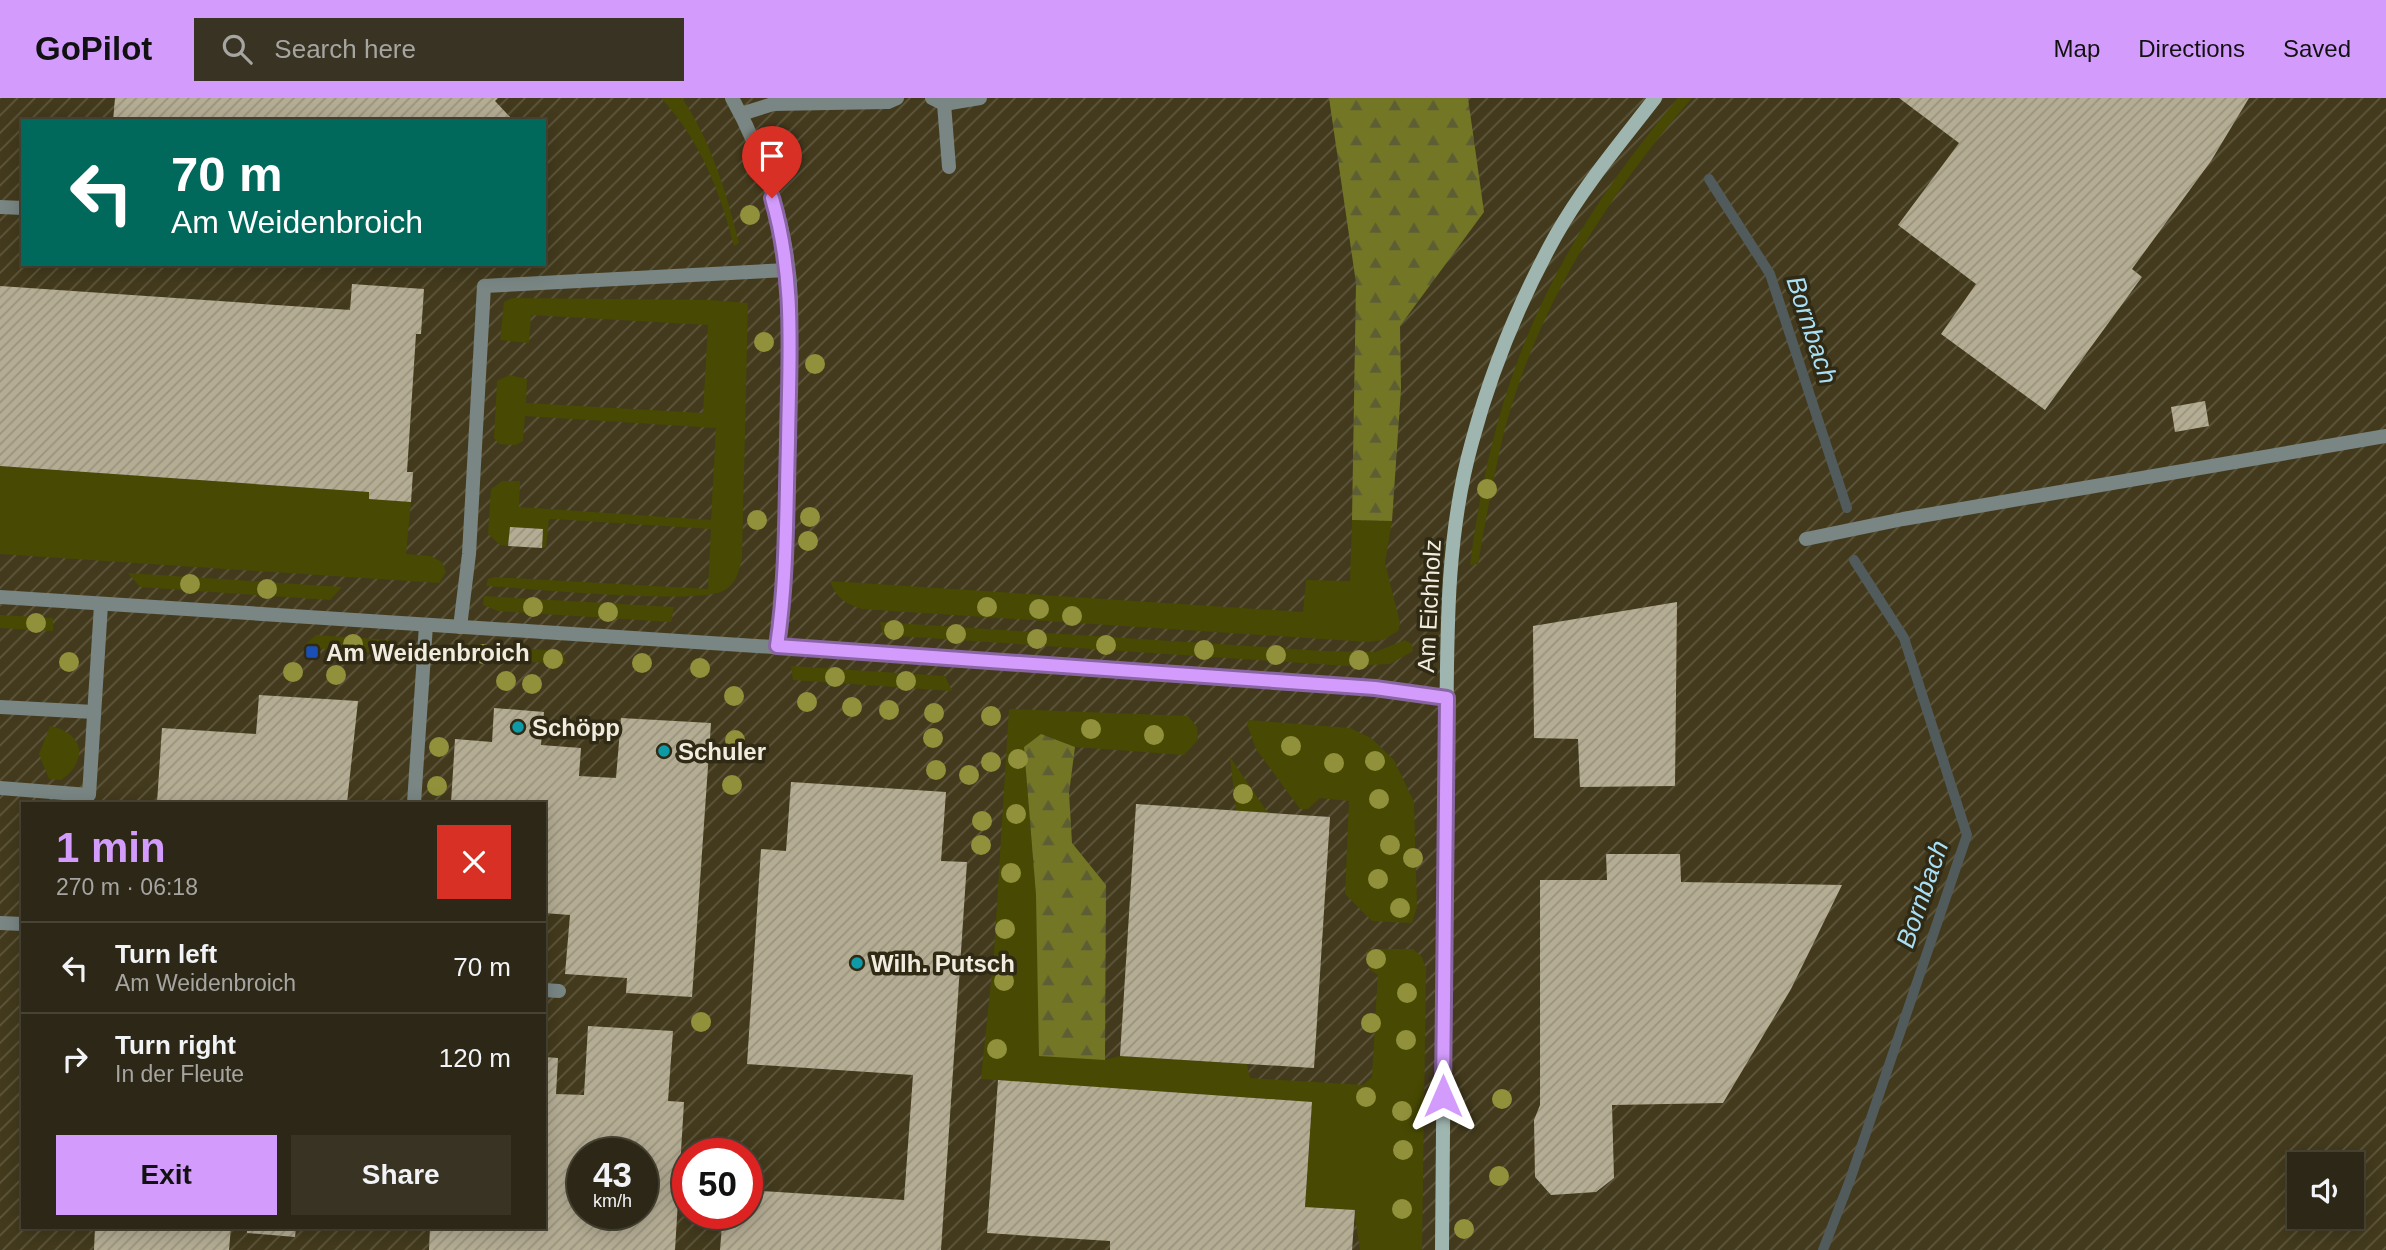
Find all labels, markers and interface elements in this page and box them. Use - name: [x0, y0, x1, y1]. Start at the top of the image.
- search box: [194, 18, 684, 81]
- text: GoPilot: [35, 30, 152, 67]
- icon: search: [218, 30, 256, 68]
- text: Search here: [274, 34, 416, 64]
- text: Map: [2054, 35, 2100, 62]
- text: Directions: [2138, 35, 2245, 62]
- text: Saved: [2283, 35, 2351, 62]
- pin: [742, 126, 802, 198]
- icon: arrive: [753, 137, 791, 175]
- icon: left: [56, 147, 147, 238]
- text: 70 m: [171, 147, 283, 201]
- text: Am Weidenbroich: [171, 204, 423, 240]
- water label: Bornbach: [1781, 272, 1843, 388]
- street label: Am Eichholz: [1412, 539, 1446, 673]
- place label: Am Weidenbroich: [326, 639, 530, 666]
- marker: Am Weidenbroich: [304, 644, 320, 660]
- place label: Schöpp: [532, 714, 620, 741]
- marker: Schöpp: [510, 719, 526, 735]
- place label: Schuler: [678, 738, 766, 765]
- marker: Schuler: [656, 743, 672, 759]
- text: 1 min: [56, 824, 166, 871]
- button: close: [437, 825, 511, 899]
- water label: Bornbach: [1890, 836, 1954, 952]
- text: 270 m · 06:18: [56, 874, 198, 900]
- text: Turn left: [115, 939, 217, 969]
- icon: left: [56, 949, 94, 987]
- place label: Wilh. Putsch: [871, 950, 1015, 977]
- text: 70 m: [453, 952, 511, 982]
- marker: Wilh. Putsch: [849, 955, 865, 971]
- text: Am Weidenbroich: [115, 970, 296, 996]
- text: Turn right: [115, 1030, 236, 1060]
- icon: right: [56, 1040, 94, 1078]
- text: 120 m: [439, 1043, 511, 1073]
- position arrow: [1406, 1059, 1480, 1133]
- text: In der Fleute: [115, 1061, 244, 1087]
- button: Exit: [56, 1135, 277, 1215]
- button: Share: [291, 1135, 511, 1215]
- speed limit sign: 50: [672, 1138, 763, 1229]
- map controls: [2287, 1152, 2364, 1229]
- button: sound: [2287, 1152, 2364, 1229]
- text: 43: [593, 1155, 632, 1194]
- text: km/h: [593, 1191, 632, 1211]

